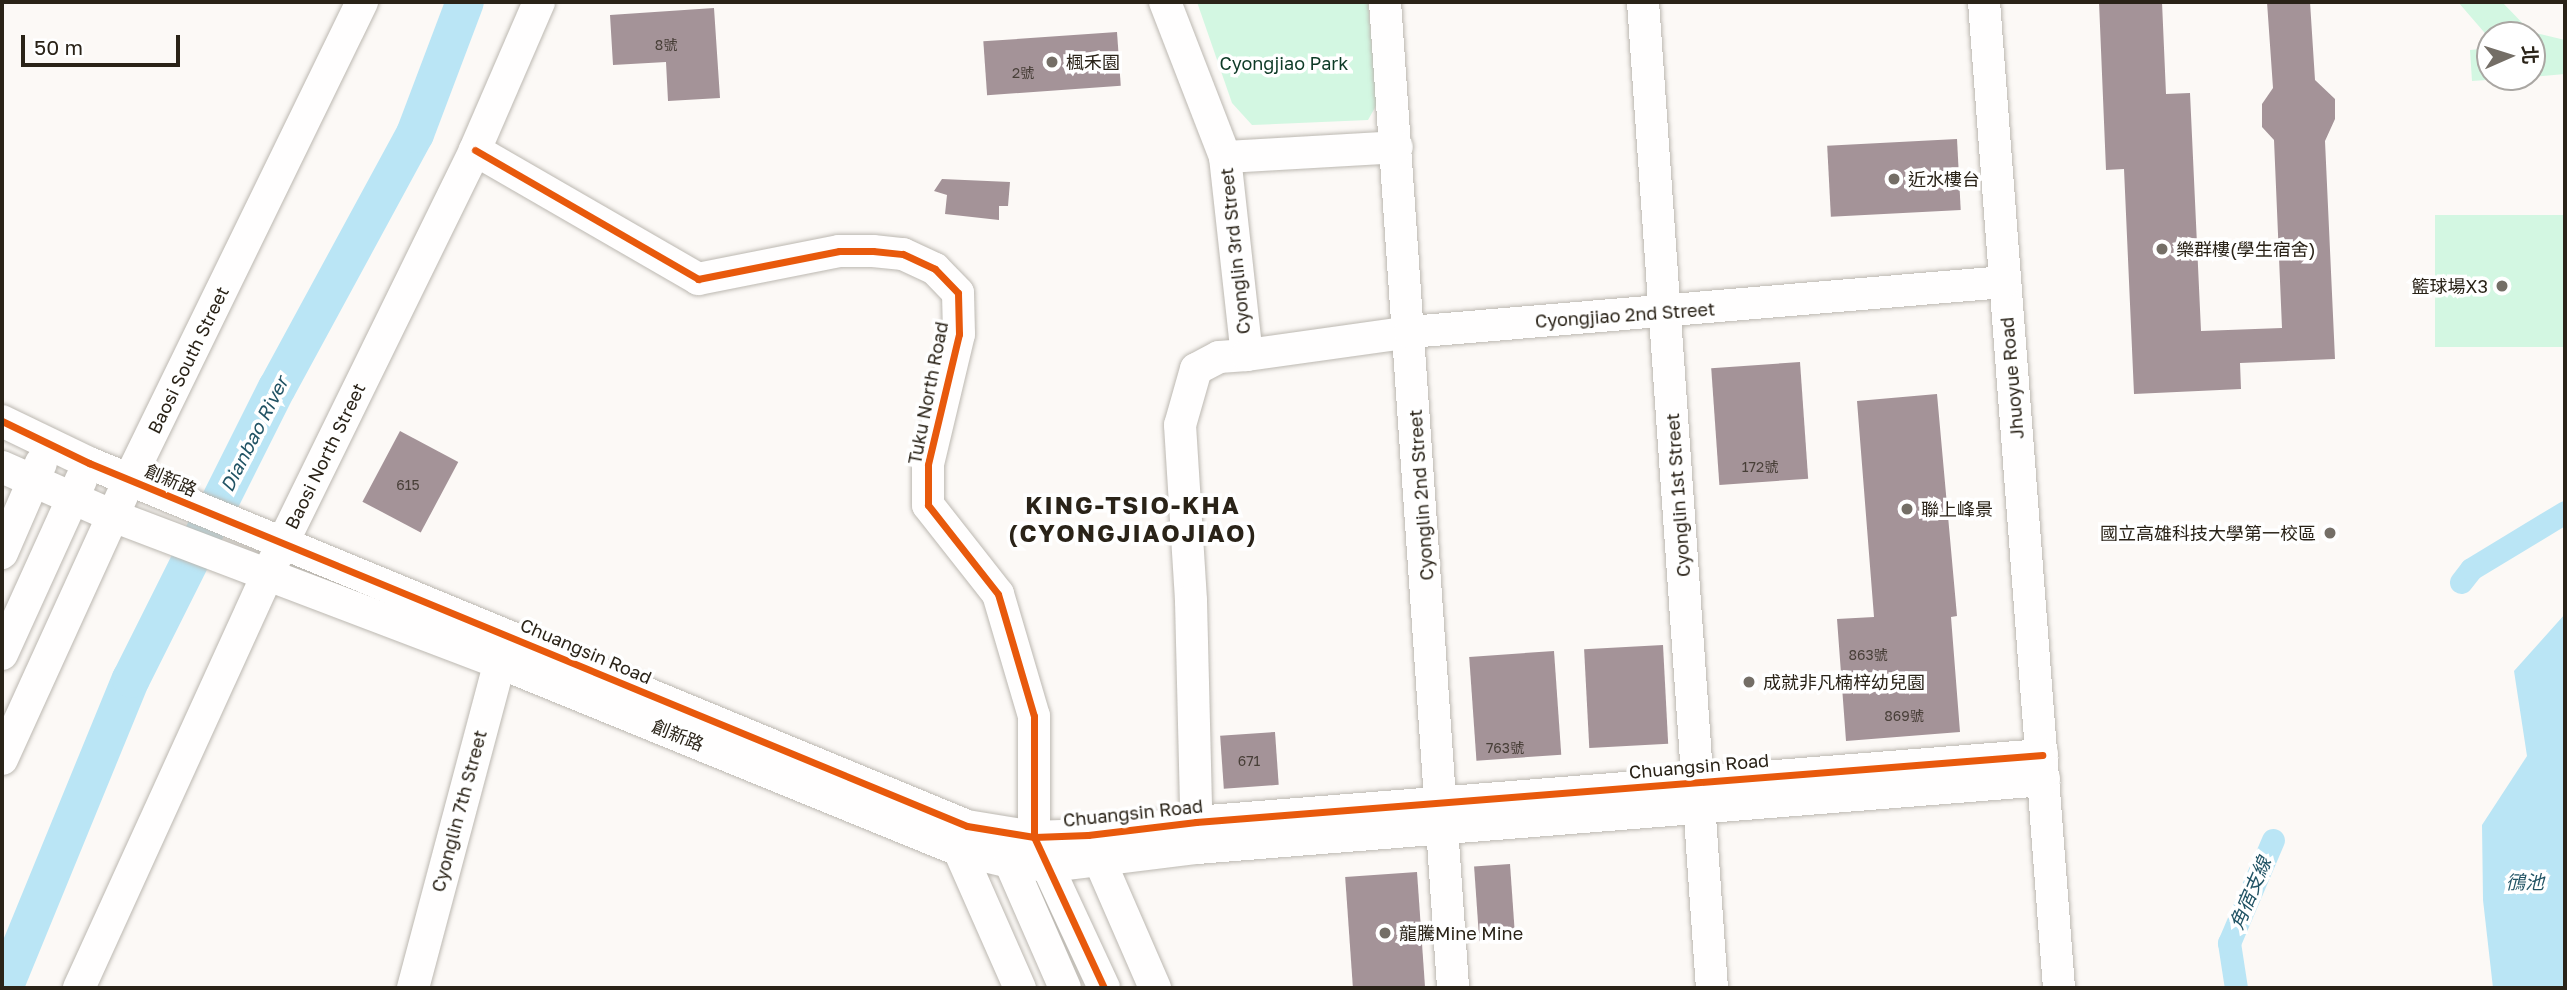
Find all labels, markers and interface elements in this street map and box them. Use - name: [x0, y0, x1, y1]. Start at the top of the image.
- scale bar: [24, 21, 184, 65]
- north arrow: [2476, 21, 2546, 91]
- text: 50 m: [34, 34, 83, 60]
- house number: 8號: [655, 37, 677, 53]
- text: 北: [2518, 45, 2542, 65]
- place label: 楓禾園: [1066, 51, 1120, 73]
- park label: Cyongjiao Park: [1220, 52, 1348, 74]
- marker: 楓禾園: [1044, 54, 1060, 70]
- house number: 2號: [1012, 65, 1034, 81]
- street label: Cyonglin 3rd Street: [1216, 167, 1254, 335]
- place label: 近水樓台: [1908, 168, 1980, 190]
- marker: 近水樓台: [1886, 171, 1902, 187]
- place label: 樂群樓(學生宿舍): [2176, 238, 2316, 260]
- marker: 樂群樓(學生宿舍): [2154, 241, 2170, 257]
- place label: 籃球場X3: [2412, 275, 2488, 297]
- marker: 籃球場X3: [2494, 278, 2510, 294]
- street label: Baosi South Street: [143, 283, 233, 437]
- street label: Cyongjiao 2nd Street: [1534, 298, 1716, 332]
- street label: Jhuoyue Road: [1996, 316, 2028, 440]
- street label: Tuku North Road: [904, 320, 952, 466]
- water label: Dianbao River: [215, 373, 293, 495]
- street label: Baosi North Street: [280, 379, 370, 533]
- street label: Cyonglin 2nd Street: [1404, 409, 1438, 581]
- street label: Cyonglin 1st Street: [1661, 412, 1695, 578]
- house number: 172號: [1742, 459, 1778, 475]
- street label: 創新路: [142, 460, 200, 500]
- house number: 615: [396, 477, 420, 493]
- district label: KING-TSIO-KHA (CYONGJIAOJIAO): [1010, 491, 1256, 547]
- place label: 聯上峰景: [1921, 498, 1993, 520]
- marker: 聯上峰景: [1899, 501, 1915, 517]
- place label: 國立高雄科技大學第一校區: [2100, 522, 2316, 544]
- marker: 國立高雄科技大學第一校區: [2322, 525, 2338, 541]
- street label: Chuangsin Road: [517, 614, 655, 688]
- house number: 863號: [1848, 647, 1888, 663]
- place label: 成就非凡楠梓幼兒園: [1763, 671, 1925, 693]
- marker: 成就非凡楠梓幼兒園: [1741, 674, 1757, 690]
- house number: 869號: [1884, 708, 1924, 724]
- street label: 創新路: [649, 715, 707, 755]
- street label: Cyonglin 7th Street: [427, 728, 491, 894]
- house number: 763號: [1486, 740, 1524, 756]
- street label: Chuangsin Road: [1628, 749, 1770, 783]
- house number: 671: [1238, 753, 1260, 769]
- street label: Chuangsin Road: [1062, 795, 1204, 831]
- water label: 角宿支線: [2225, 854, 2275, 932]
- water label: 鴴池: [2506, 871, 2544, 893]
- place label: 龍騰Mine Mine: [1399, 922, 1523, 944]
- marker: 龍騰Mine Mine: [1377, 925, 1393, 941]

